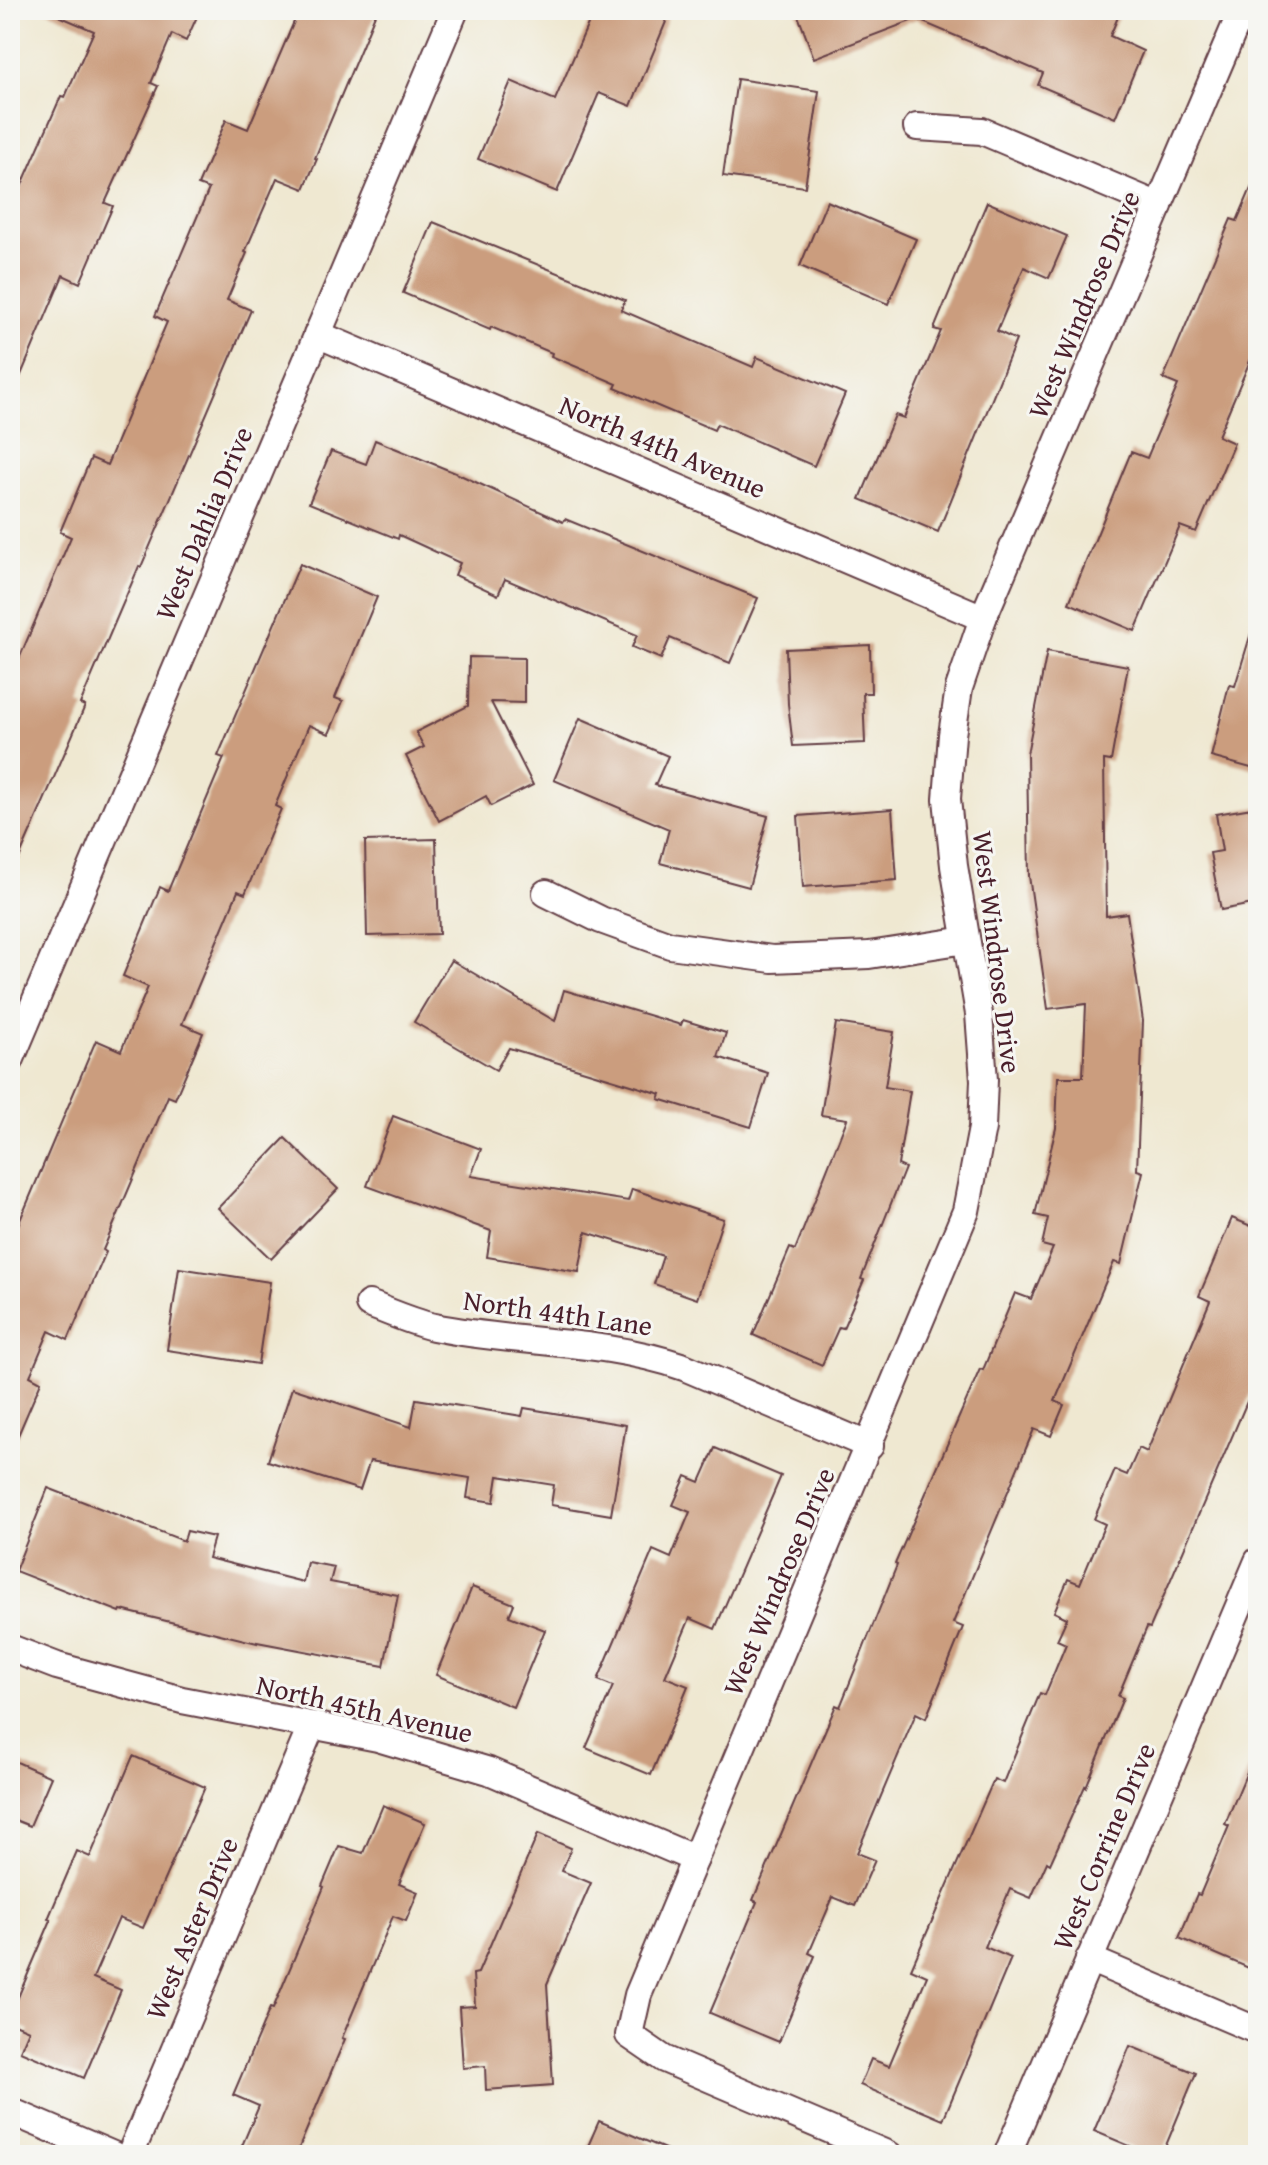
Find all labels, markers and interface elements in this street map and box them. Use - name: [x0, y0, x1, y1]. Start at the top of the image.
- street label: West Windrose Drive: [1016, 184, 1150, 424]
- street label: North 44th Avenue: [553, 384, 773, 508]
- street label: West Dahlia Drive: [144, 420, 262, 626]
- street label: West Windrose Drive: [963, 828, 1033, 1076]
- street label: North 44th Lane: [461, 1278, 655, 1346]
- street label: West Windrose Drive: [711, 1461, 845, 1701]
- street label: North 45th Avenue: [253, 1663, 477, 1753]
- street label: West Corrine Drive: [1041, 1736, 1165, 1956]
- street label: West Aster Drive: [134, 1830, 248, 2026]

